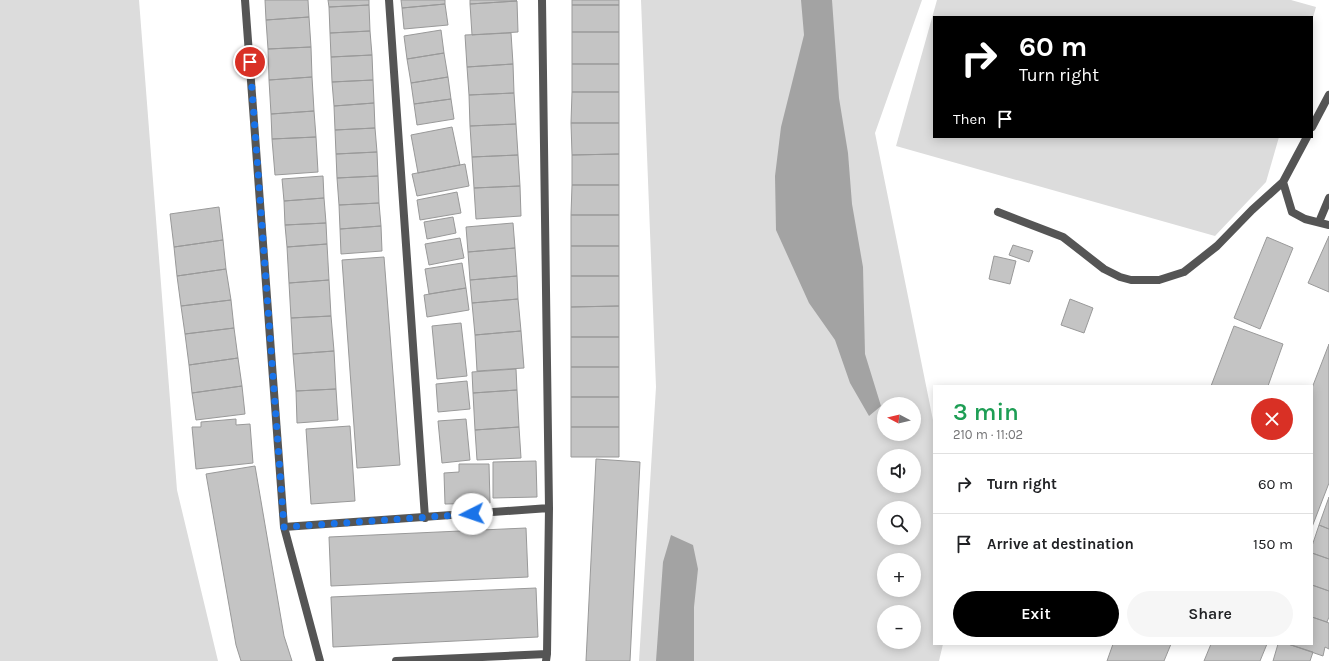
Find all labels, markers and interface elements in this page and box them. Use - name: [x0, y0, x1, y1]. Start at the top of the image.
- text: 60 m: [1019, 30, 1087, 63]
- icon: right: [953, 32, 1005, 84]
- pin: [233, 45, 267, 79]
- icon: arrive: [239, 51, 261, 73]
- text: Turn right: [1019, 64, 1099, 86]
- icon: arrive: [994, 108, 1016, 130]
- text: Then: [953, 110, 986, 128]
- north arrow: [877, 397, 921, 441]
- map controls: [877, 397, 921, 649]
- text: 3 min: [953, 398, 1019, 426]
- button: close: [1251, 398, 1293, 440]
- text: 210 m · 11:02: [953, 427, 1023, 442]
- button: sound: [877, 449, 921, 493]
- icon: right: [953, 473, 975, 495]
- text: Turn right: [987, 475, 1057, 493]
- text: 60 m: [1258, 475, 1293, 493]
- position arrow: [451, 493, 493, 535]
- button: search: [877, 501, 921, 545]
- icon: arrive: [953, 533, 975, 555]
- text: Arrive at destination: [987, 535, 1134, 553]
- text: 150 m: [1253, 535, 1293, 553]
- button: +: [877, 553, 921, 597]
- button: Exit: [953, 591, 1119, 637]
- button: Share: [1127, 591, 1293, 637]
- button: −: [877, 605, 921, 649]

